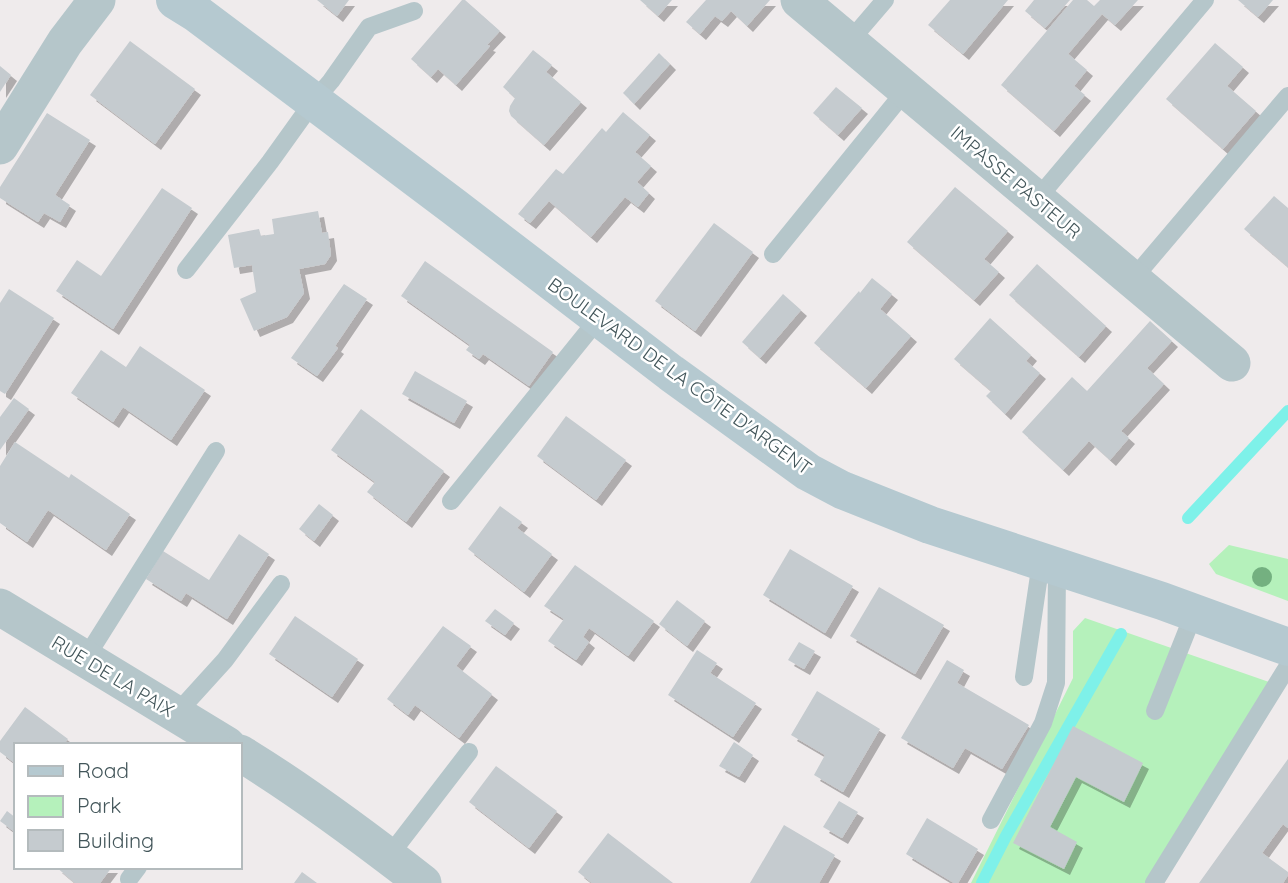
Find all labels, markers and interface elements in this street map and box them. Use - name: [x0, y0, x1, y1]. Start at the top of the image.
- street label: IMPASSE PASTEUR: [946, 121, 1086, 243]
- street label: BOULEVARD DE LA CÔTE D'ARGENT: [543, 272, 817, 480]
- street label: RUE DE LA PAIX: [47, 630, 179, 722]
- legend: [14, 743, 242, 869]
- text: Road: [77, 757, 129, 783]
- text: Park: [77, 792, 121, 818]
- text: Building: [77, 827, 154, 853]

